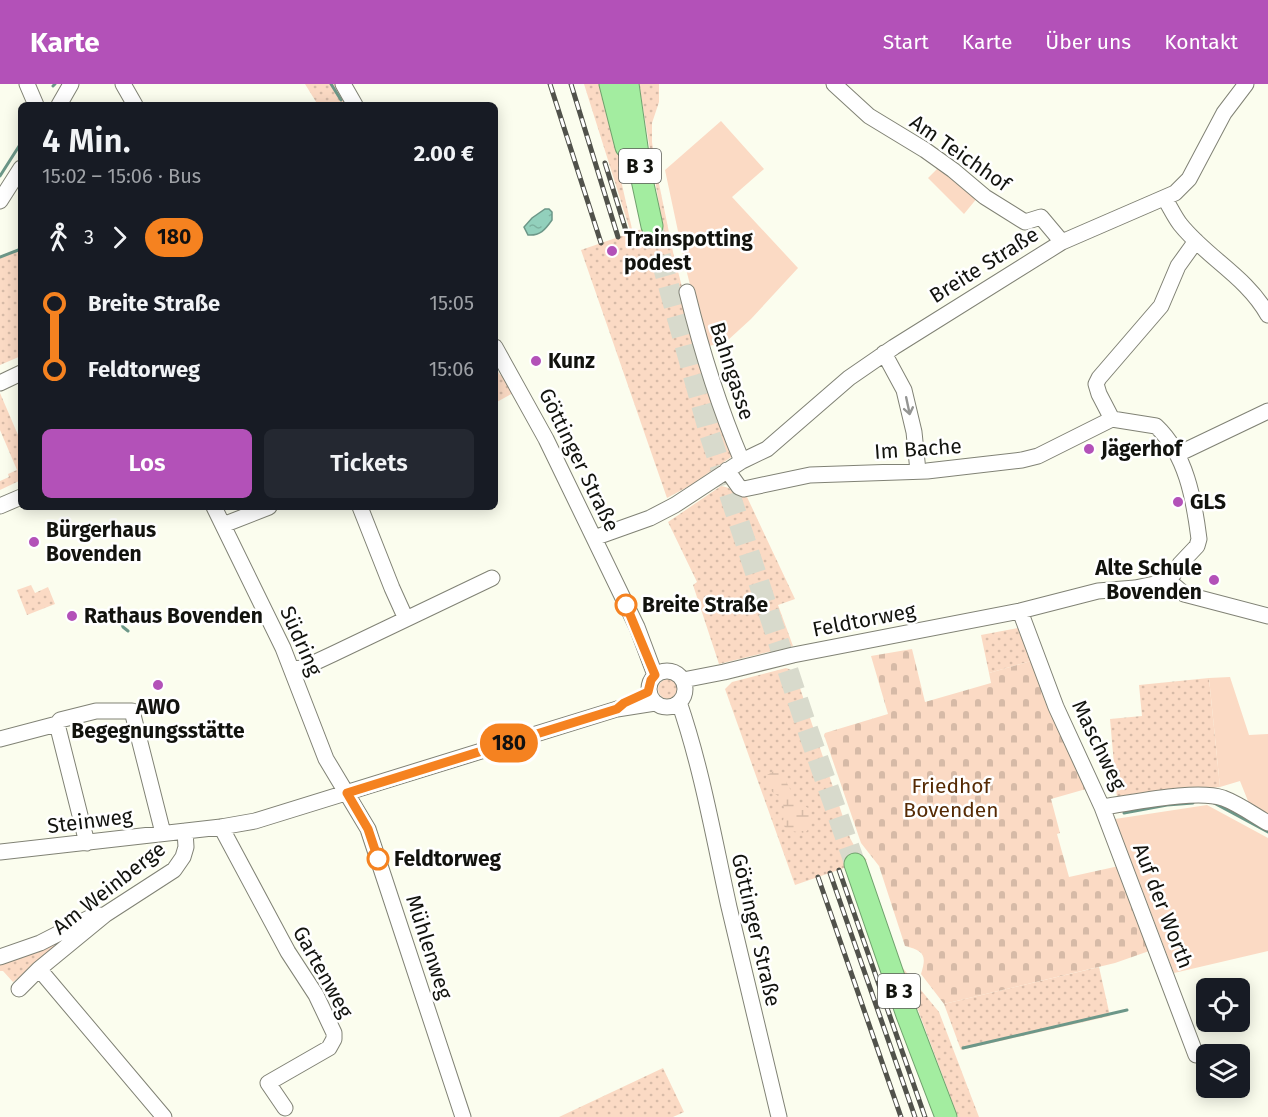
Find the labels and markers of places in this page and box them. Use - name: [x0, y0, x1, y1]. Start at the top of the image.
- place label: Trainspotting podest: [624, 226, 753, 276]
- marker: Trainspotting podest: [605, 244, 619, 258]
- place label: Kunz: [548, 348, 595, 374]
- marker: Kunz: [529, 354, 543, 368]
- place label: Jägerhof: [1100, 436, 1184, 462]
- marker: Jägerhof: [1082, 442, 1096, 456]
- place label: GLS: [1190, 489, 1226, 515]
- marker: GLS: [1171, 495, 1185, 509]
- place label: Bürgerhaus Bovenden: [46, 517, 156, 567]
- marker: Bürgerhaus Bovenden: [27, 535, 41, 549]
- place label: Alte Schule Bovenden: [1094, 555, 1202, 605]
- marker: Alte Schule Bovenden: [1207, 573, 1221, 587]
- place label: Breite Straße: [642, 592, 769, 618]
- marker: Breite Straße: [615, 594, 637, 616]
- place label: Rathaus Bovenden: [84, 603, 263, 629]
- marker: Rathaus Bovenden: [65, 609, 79, 623]
- marker: AWO Begegnungsstätte: [151, 678, 165, 692]
- place label: AWO Begegnungsstätte: [71, 694, 245, 744]
- place label: Feldtorweg: [394, 846, 502, 872]
- marker: Feldtorweg: [367, 848, 389, 870]

